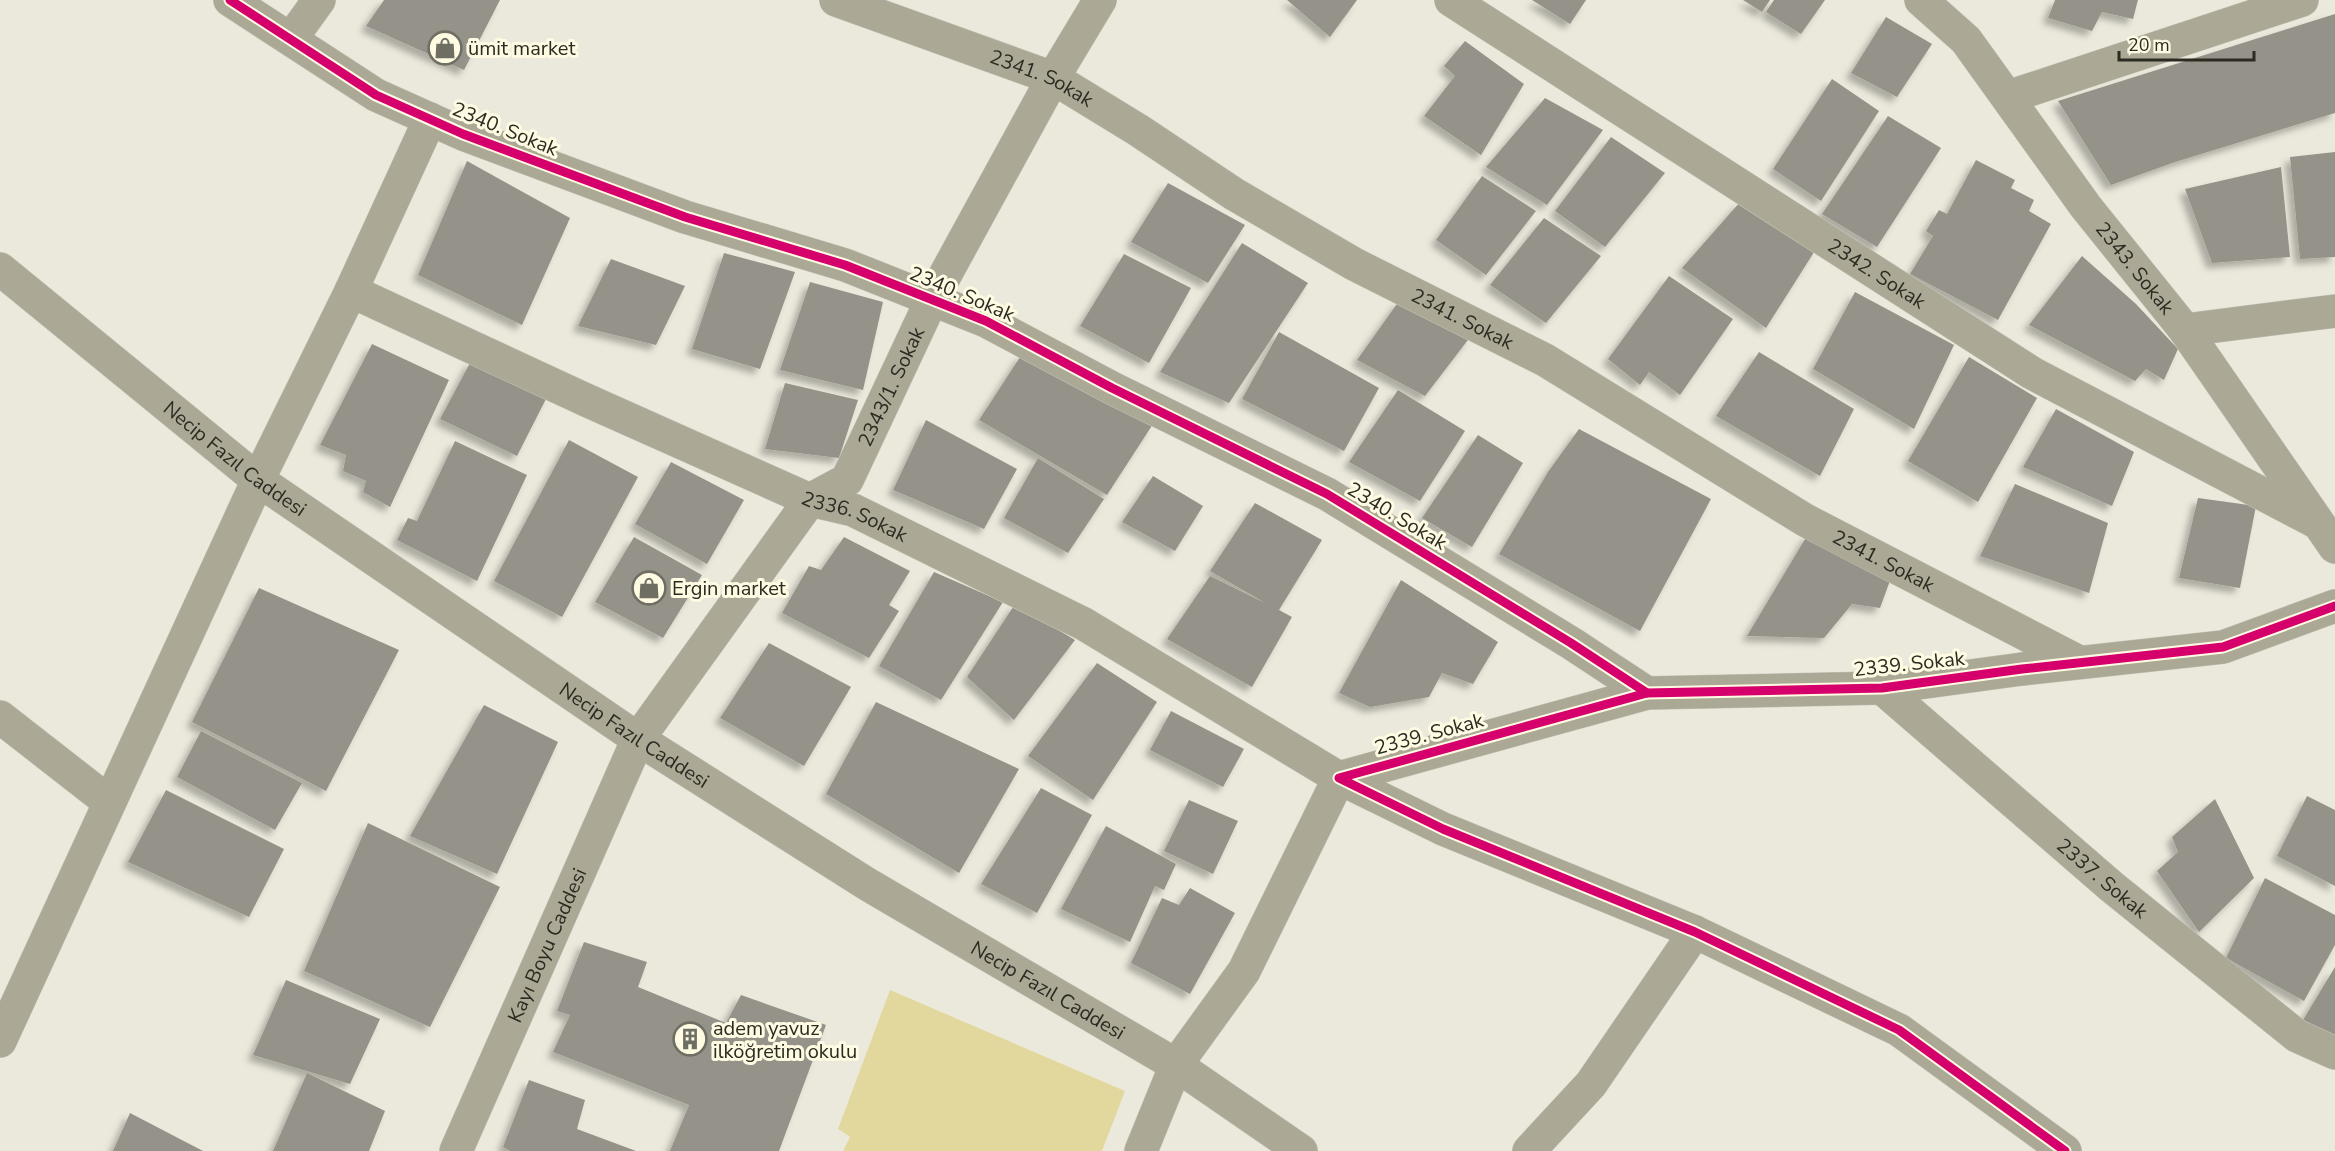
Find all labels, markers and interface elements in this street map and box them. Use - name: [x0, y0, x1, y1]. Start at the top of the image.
- scale bar: [2119, 24, 2254, 62]
- shop icon: ümit market: [427, 30, 463, 66]
- text: 20 m: [2128, 33, 2170, 57]
- place label: ümit market: [468, 35, 576, 62]
- street label: 2341. Sokak: [986, 43, 1099, 114]
- street label: 2340. Sokak: [448, 96, 563, 163]
- street label: 2343. Sokak: [2089, 216, 2181, 321]
- street label: 2342. Sokak: [1823, 232, 1932, 315]
- street label: 2340. Sokak: [905, 260, 1020, 329]
- street label: 2341. Sokak: [1407, 281, 1519, 356]
- street label: 2343/1. Sokak: [851, 322, 931, 451]
- street label: Necip Fazıl Caddesi: [158, 395, 312, 523]
- street label: 2340. Sokak: [1342, 476, 1453, 557]
- street label: 2336. Sokak: [797, 484, 913, 549]
- street label: 2341. Sokak: [1828, 523, 1940, 599]
- shop icon: Ergin market: [631, 570, 667, 606]
- place label: Ergin market: [672, 575, 787, 602]
- street label: 2339. Sokak: [1852, 645, 1967, 683]
- street label: Necip Fazıl Caddesi: [554, 676, 714, 794]
- street label: 2339. Sokak: [1372, 706, 1487, 761]
- street label: 2337. Sokak: [2051, 832, 2154, 925]
- street label: Kayı Boyu Caddesi: [501, 864, 593, 1027]
- street label: Necip Fazıl Caddesi: [966, 934, 1130, 1046]
- place label: adem yavuz ilköğretim okulu: [713, 1015, 857, 1065]
- building icon: adem yavuz ilköğretim okulu: [672, 1021, 708, 1057]

